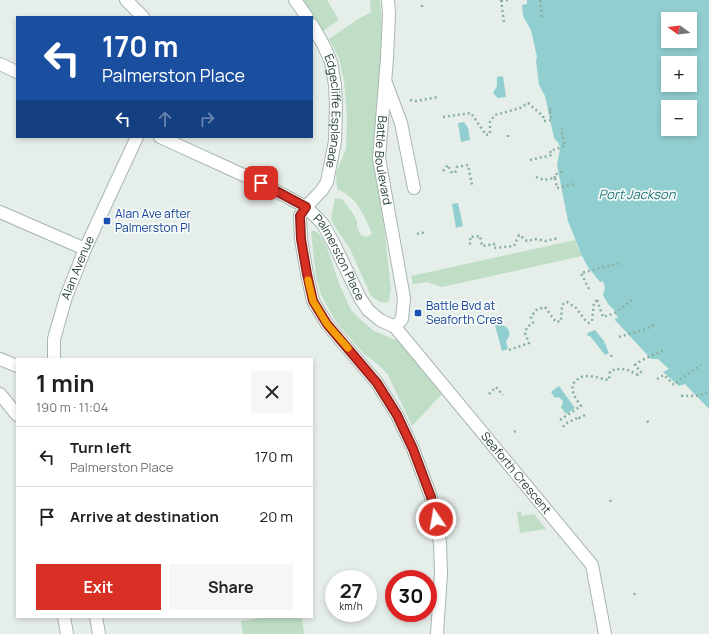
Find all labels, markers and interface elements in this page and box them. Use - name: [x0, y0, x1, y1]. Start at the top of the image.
- north arrow: [661, 12, 697, 48]
- map controls: [661, 12, 697, 136]
- text: 170 m: [102, 27, 178, 65]
- icon: left: [36, 32, 88, 84]
- street label: Edgecliffe Esplanade: [320, 51, 345, 170]
- button: +: [661, 56, 697, 92]
- text: Palmerston Place: [102, 63, 245, 87]
- button: −: [661, 100, 697, 136]
- icon: left: [112, 108, 134, 130]
- icon: ahead: [154, 108, 176, 130]
- icon: right: [196, 108, 218, 130]
- street label: Battle Boulevard: [371, 115, 396, 206]
- pin: [244, 166, 278, 200]
- icon: arrive: [250, 172, 272, 194]
- water label: Port Jackson: [599, 185, 677, 203]
- place label: Alan Ave after Palmerston Pl: [115, 205, 191, 236]
- street label: Palmerston Place: [310, 210, 369, 303]
- marker: Alan Ave after Palmerston Pl: [102, 216, 112, 226]
- street label: Alan Avenue: [57, 233, 98, 302]
- place label: Battle Bvd at Seaforth Cres: [426, 297, 503, 328]
- marker: Battle Bvd at Seaforth Cres: [413, 308, 423, 318]
- text: 1 min: [36, 366, 95, 399]
- button: close: [251, 371, 293, 413]
- text: 190 m · 11:04: [36, 398, 108, 416]
- street label: Seaforth Crescent: [477, 428, 556, 518]
- text: Turn left: [70, 437, 132, 458]
- icon: left: [36, 446, 58, 468]
- text: 170 m: [255, 446, 293, 467]
- text: Palmerston Place: [70, 458, 173, 476]
- position arrow: [415, 498, 457, 540]
- icon: arrive: [36, 506, 58, 528]
- text: Arrive at destination: [70, 506, 219, 527]
- text: 20 m: [260, 506, 293, 527]
- button: Exit: [36, 564, 161, 610]
- button: Share: [169, 564, 293, 610]
- speed limit sign: 30: [385, 570, 437, 622]
- text: 27: [340, 577, 362, 604]
- text: km/h: [339, 599, 363, 613]

